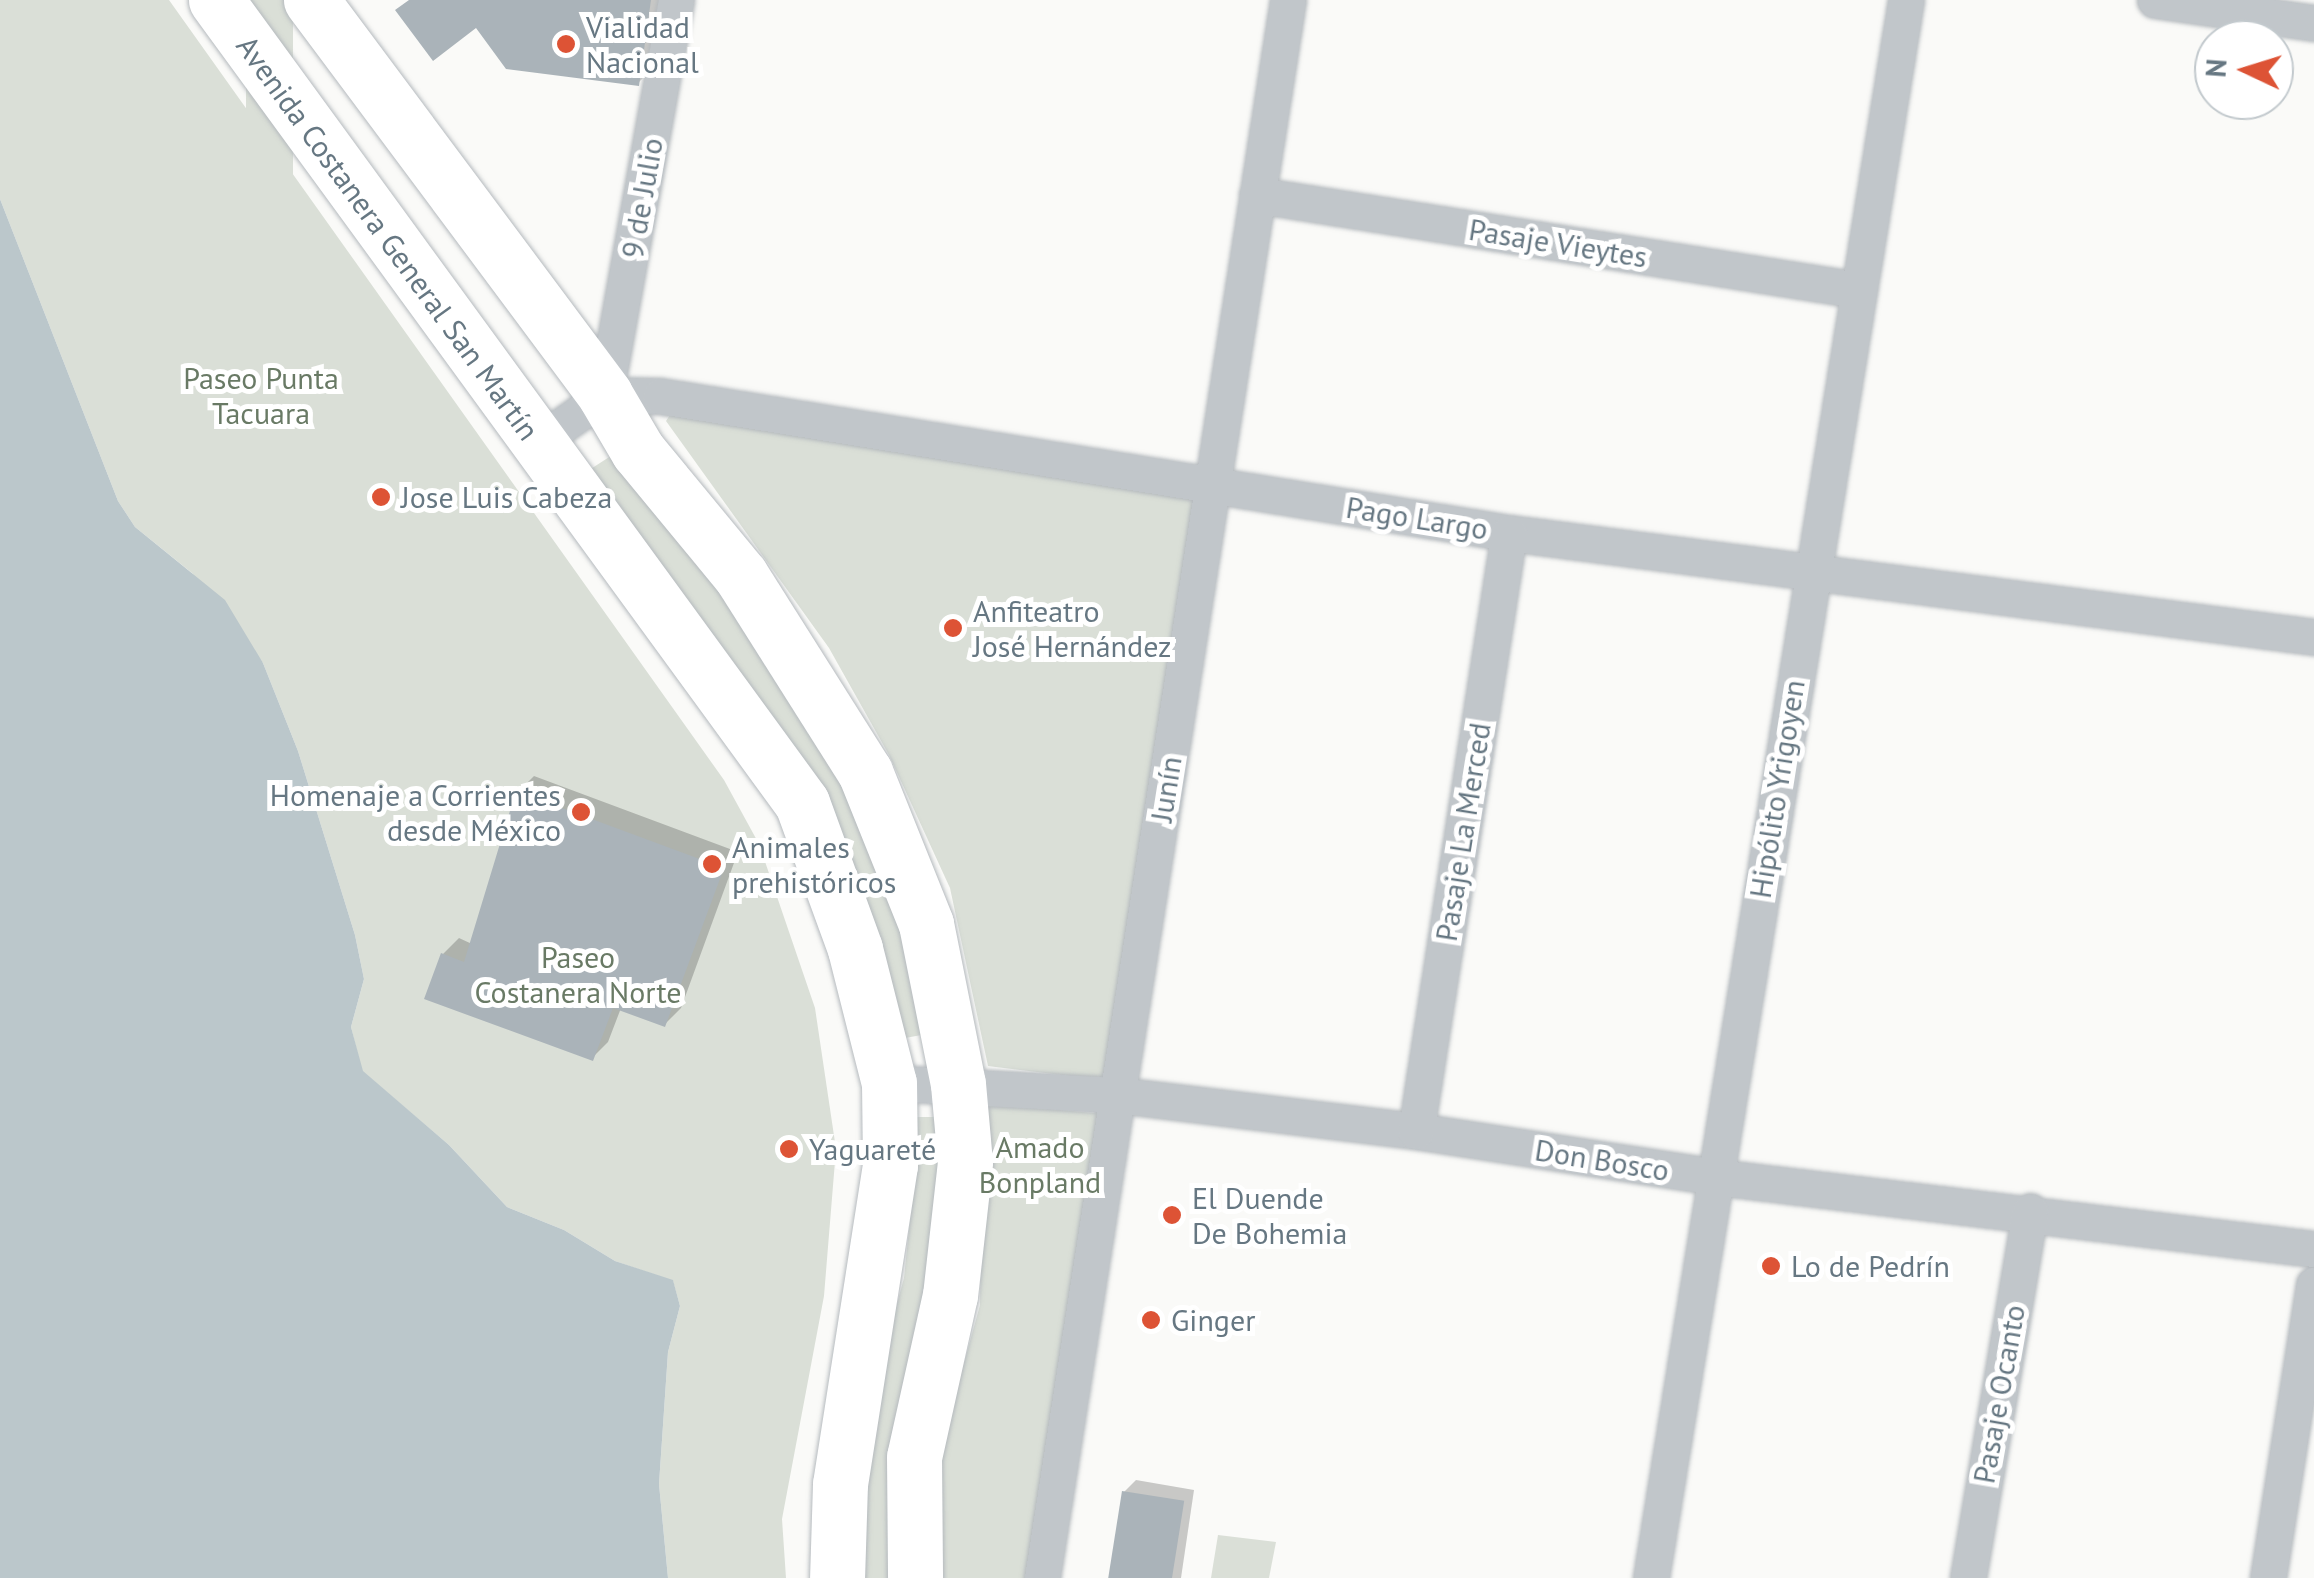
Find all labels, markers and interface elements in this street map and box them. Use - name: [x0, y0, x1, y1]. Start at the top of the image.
- place label: Vialidad Nacional: [586, 9, 699, 80]
- north arrow: [2194, 20, 2294, 120]
- street label: Avenida Costanera General San Martín: [229, 29, 547, 447]
- marker: Vialidad Nacional: [555, 33, 577, 55]
- text: N: [2196, 58, 2235, 78]
- street label: 9 de Julio: [614, 135, 670, 261]
- street label: Pasaje Vieytes: [1466, 211, 1650, 275]
- park label: Paseo Punta Tacuara: [183, 360, 339, 430]
- place label: Jose Luis Cabeza: [401, 479, 612, 515]
- marker: Jose Luis Cabeza: [370, 486, 392, 508]
- street label: Pago Largo: [1344, 489, 1490, 547]
- place label: Anfiteatro José Hernández: [973, 593, 1171, 664]
- marker: Anfiteatro José Hernández: [942, 617, 964, 639]
- street label: Hipólito Yrigoyen: [1742, 677, 1812, 901]
- street label: Pasaje La Merced: [1428, 720, 1498, 944]
- street label: Junín: [1143, 754, 1189, 824]
- place label: Homenaje a Corrientes desde México: [270, 777, 561, 848]
- marker: Homenaje a Corrientes desde México: [570, 801, 592, 823]
- place label: Animales prehistóricos: [732, 829, 896, 900]
- marker: Animales prehistóricos: [701, 853, 723, 875]
- park label: Paseo Costanera Norte: [474, 939, 682, 1010]
- park label: Amado Bonpland: [979, 1129, 1101, 1200]
- place label: Yaguareté: [809, 1131, 936, 1167]
- street label: Don Bosco: [1532, 1132, 1672, 1188]
- marker: Yaguareté: [778, 1138, 800, 1160]
- place label: El Duende De Bohemia: [1192, 1180, 1347, 1250]
- marker: El Duende De Bohemia: [1161, 1204, 1183, 1226]
- place label: Lo de Pedrín: [1791, 1248, 1950, 1284]
- marker: Lo de Pedrín: [1760, 1255, 1782, 1277]
- place label: Ginger: [1171, 1302, 1255, 1338]
- street label: Pasaje Ocanto: [1966, 1302, 2032, 1486]
- marker: Ginger: [1140, 1309, 1162, 1331]

